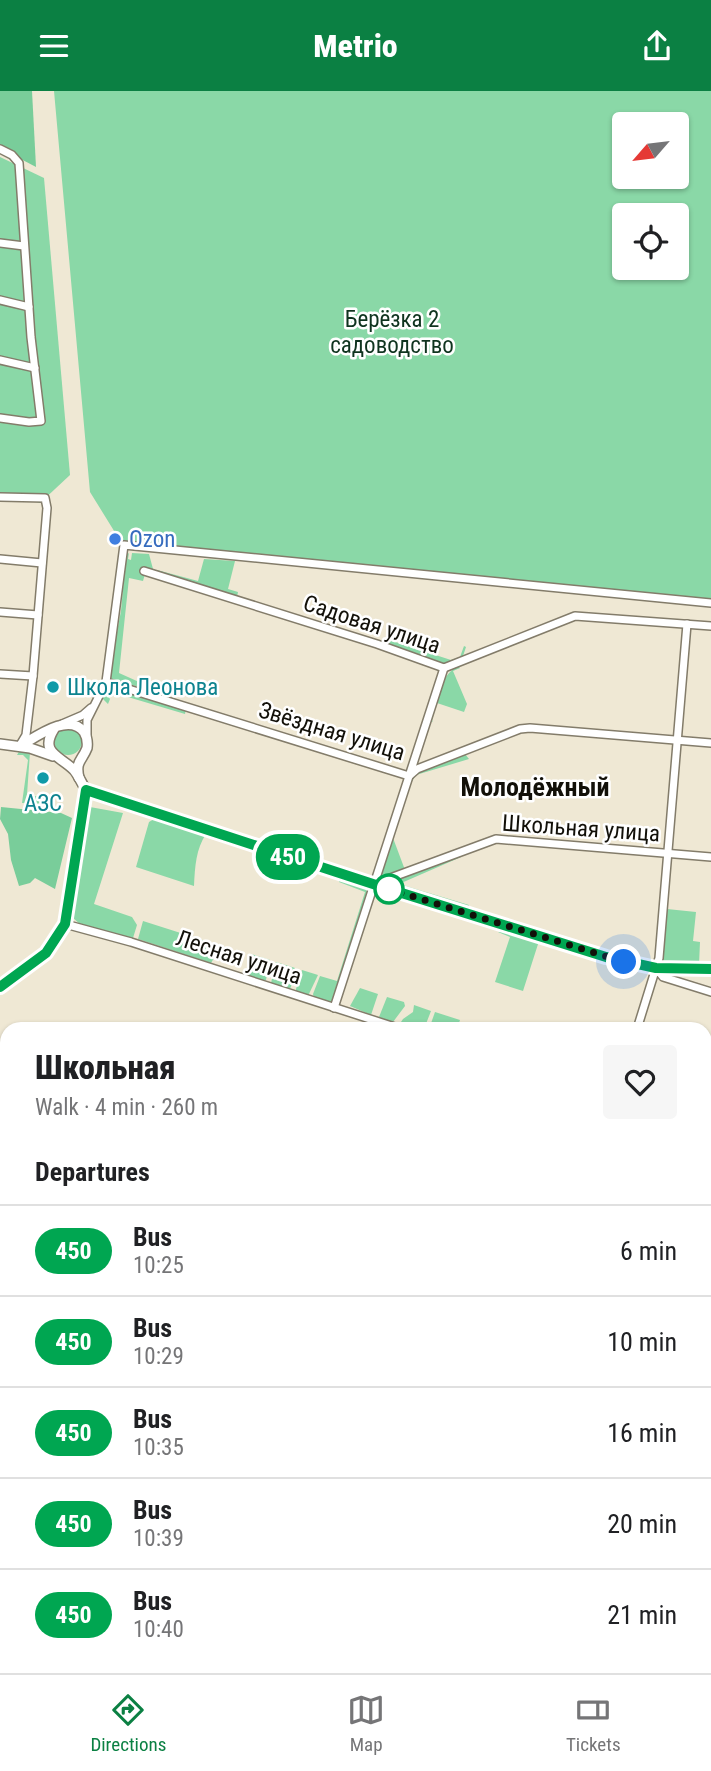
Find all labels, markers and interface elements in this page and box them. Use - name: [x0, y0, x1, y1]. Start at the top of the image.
- icon: menu: [35, 27, 73, 65]
- text: Metrio: [313, 27, 398, 65]
- icon: share: [638, 27, 676, 65]
- north arrow: [612, 112, 690, 189]
- map controls: [612, 112, 689, 280]
- button: locate: [612, 203, 689, 280]
- park label: Берёзка 2 садоводство: [330, 306, 454, 359]
- place label: Ozon: [129, 526, 175, 553]
- marker: Ozon: [107, 531, 123, 547]
- street label: Садовая улица: [300, 590, 444, 659]
- place label: Школа Леонова: [67, 674, 218, 701]
- marker: Школа Леонова: [45, 679, 61, 695]
- street label: Звёздная улица: [255, 696, 408, 767]
- marker: АЗС: [35, 770, 51, 786]
- district label: Молодёжный: [460, 772, 610, 802]
- place label: АЗС: [24, 790, 62, 817]
- street label: Школьная улица: [501, 810, 661, 847]
- line badge: 450: [248, 834, 328, 880]
- text: 450: [270, 843, 306, 871]
- unlabelled marker: [374, 874, 404, 904]
- street label: Лесная улица: [173, 925, 305, 990]
- your location: [606, 944, 641, 979]
- button: heart: [603, 1045, 677, 1119]
- text: Школьная: [35, 1048, 176, 1087]
- text: Walk · 4 min · 260 m: [35, 1094, 218, 1121]
- text: Departures: [35, 1157, 150, 1187]
- text: Bus: [133, 1222, 172, 1252]
- text: 6 min: [620, 1236, 677, 1266]
- text: 450: [55, 1237, 92, 1265]
- text: 10:25: [133, 1252, 184, 1279]
- text: Bus: [133, 1313, 172, 1343]
- text: 10 min: [607, 1327, 677, 1357]
- text: 450: [55, 1328, 92, 1356]
- text: 10:29: [133, 1343, 184, 1370]
- text: Bus: [133, 1404, 172, 1434]
- text: 16 min: [607, 1418, 677, 1448]
- text: 450: [55, 1419, 92, 1447]
- text: 10:35: [133, 1434, 184, 1461]
- text: Bus: [133, 1495, 172, 1525]
- text: 20 min: [607, 1509, 677, 1539]
- text: 450: [55, 1510, 92, 1538]
- text: 10:39: [133, 1525, 184, 1552]
- text: Bus: [133, 1586, 172, 1616]
- text: 21 min: [607, 1600, 677, 1630]
- text: 450: [55, 1601, 92, 1629]
- text: 10:40: [133, 1616, 184, 1643]
- tab: Directions: [90, 1691, 166, 1756]
- tab: Map: [347, 1691, 385, 1756]
- tab: Tickets: [566, 1691, 621, 1756]

